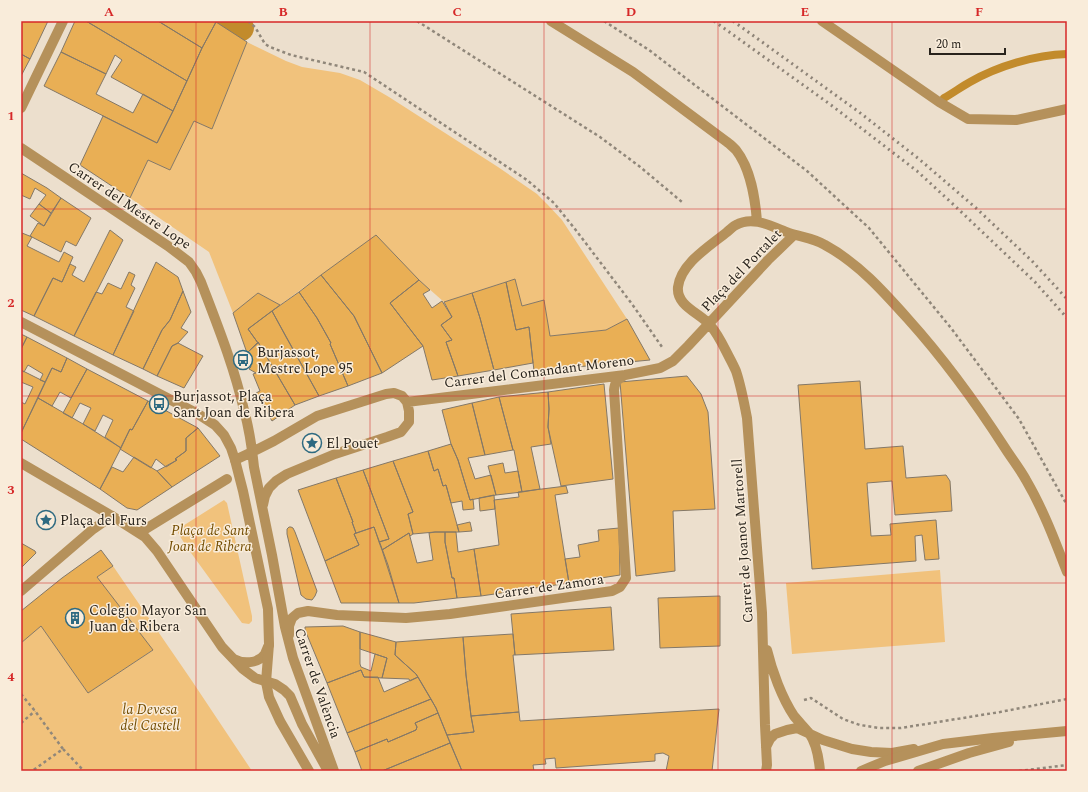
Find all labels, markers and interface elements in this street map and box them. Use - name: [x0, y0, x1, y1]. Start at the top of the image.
- text: A: [104, 2, 114, 22]
- text: B: [278, 2, 288, 22]
- text: C: [452, 2, 462, 22]
- text: D: [626, 2, 636, 22]
- text: E: [801, 2, 810, 22]
- text: F: [975, 2, 983, 22]
- scale bar: [930, 30, 1005, 56]
- text: 20 m: [936, 35, 961, 54]
- text: 1: [7, 106, 15, 126]
- street label: Carrer del Mestre Lope: [64, 156, 196, 255]
- street label: Plaça del Portalet: [696, 224, 787, 317]
- text: 2: [7, 293, 15, 313]
- place label: Burjassot, Mestre Lope 95: [257, 342, 353, 379]
- bus stop icon: Burjassot, Mestre Lope 95: [232, 349, 254, 371]
- street label: Carrer del Comandant Moreno: [443, 349, 635, 394]
- place label: Burjassot, Plaça Sant Joan de Ribera: [173, 386, 295, 423]
- bus stop icon: Burjassot, Plaça Sant Joan de Ribera: [148, 393, 170, 415]
- place icon: El Pouet: [301, 432, 323, 454]
- place label: El Pouet: [326, 433, 379, 454]
- street label: Carrer de Joanot Martorell: [726, 458, 759, 624]
- text: 3: [7, 480, 15, 500]
- place icon: Plaça del Furs: [35, 509, 57, 531]
- place label: Plaça del Furs: [60, 510, 147, 531]
- park label: Plaça de Sant Joan de Ribera: [167, 520, 252, 557]
- street label: Carrer de Zamora: [493, 568, 605, 605]
- place label: Colegio Mayor San Juan de Ribera: [89, 600, 207, 637]
- building icon: Colegio Mayor San Juan de Ribera: [64, 607, 86, 629]
- street label: Carrer de València: [289, 625, 346, 741]
- text: 4: [7, 667, 15, 687]
- park label: la Devesa del Castell: [120, 699, 180, 736]

